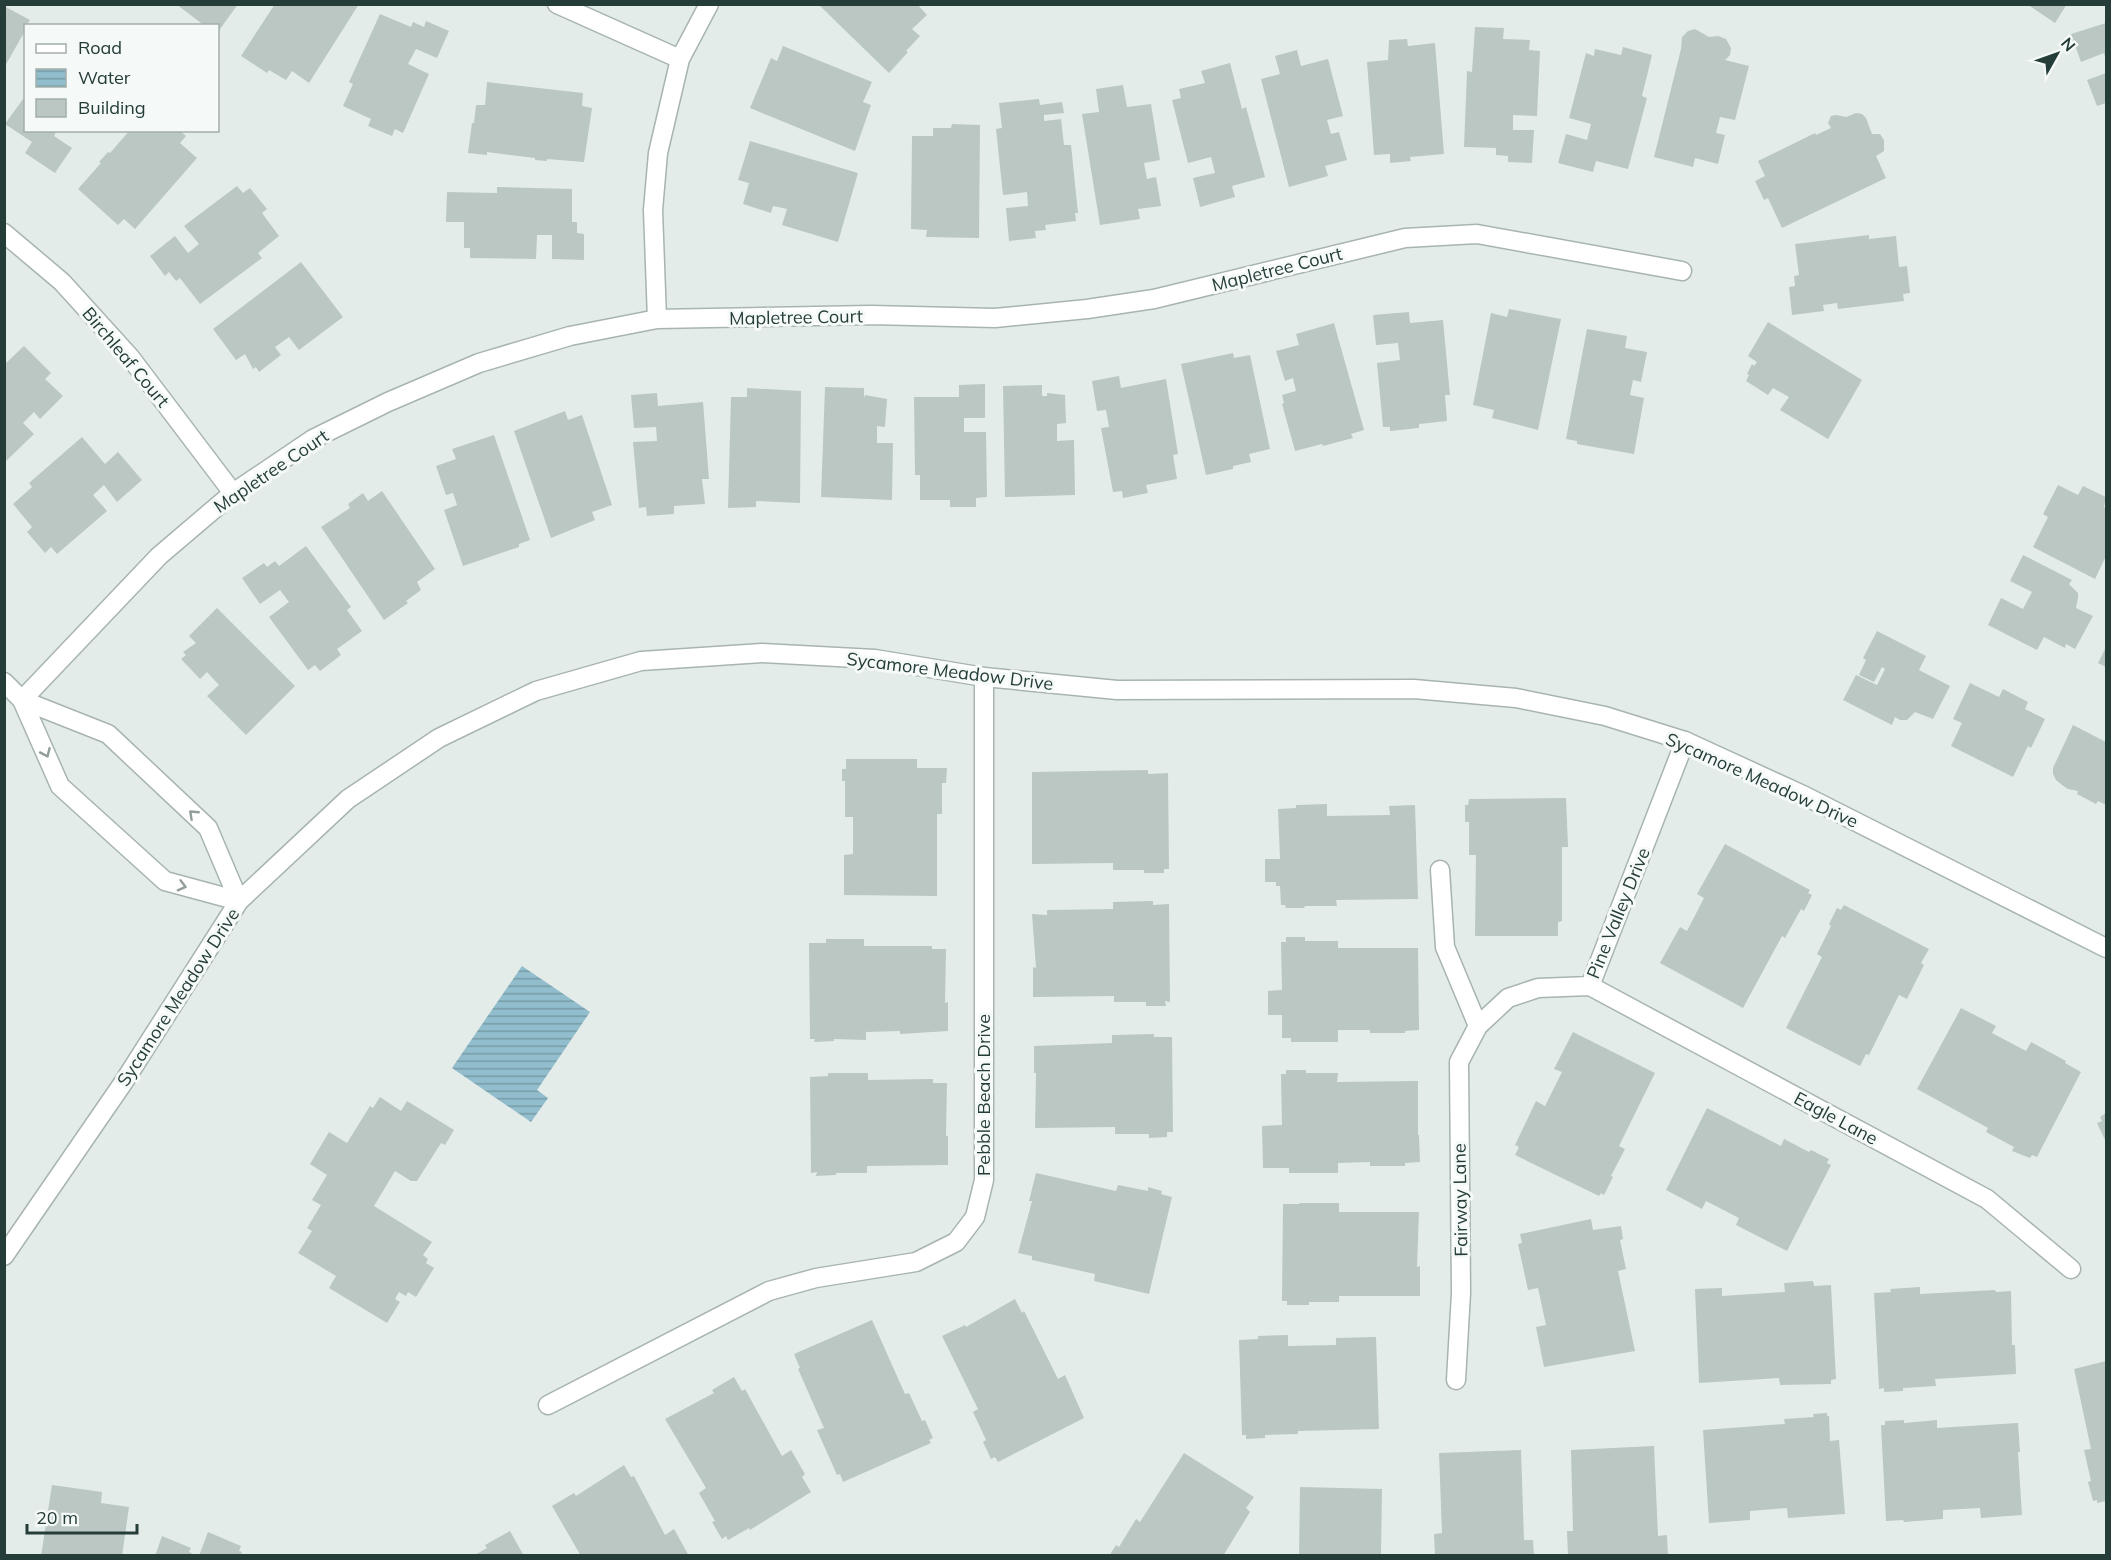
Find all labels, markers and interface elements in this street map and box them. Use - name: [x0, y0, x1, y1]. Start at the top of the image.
- legend: [24, 24, 219, 132]
- north arrow: [2027, 24, 2087, 84]
- text: N: [2057, 33, 2080, 55]
- text: Road: [78, 36, 122, 59]
- text: Water: [78, 66, 131, 89]
- text: Building: [78, 96, 146, 119]
- street label: Mapletree Court: [1209, 242, 1345, 296]
- street label: Birchleaf Court: [77, 302, 175, 412]
- street label: Mapletree Court: [729, 304, 863, 330]
- street label: Mapletree Court: [209, 424, 333, 518]
- street label: Sycamore Meadow Drive: [845, 647, 1055, 695]
- street label: Sycamore Meadow Drive: [1662, 727, 1862, 833]
- one-way arrow: [39, 747, 51, 758]
- one-way arrow: [189, 810, 200, 821]
- street label: Pine Valley Drive: [1581, 844, 1655, 982]
- one-way arrow: [177, 878, 187, 891]
- street label: Sycamore Meadow Drive: [112, 904, 244, 1090]
- street label: Pebble Beach Drive: [972, 1014, 995, 1176]
- street label: Eagle Lane: [1790, 1086, 1882, 1150]
- street label: Fairway Lane: [1448, 1143, 1472, 1257]
- scale bar: [27, 1497, 136, 1535]
- text: 20 m: [36, 1506, 78, 1529]

